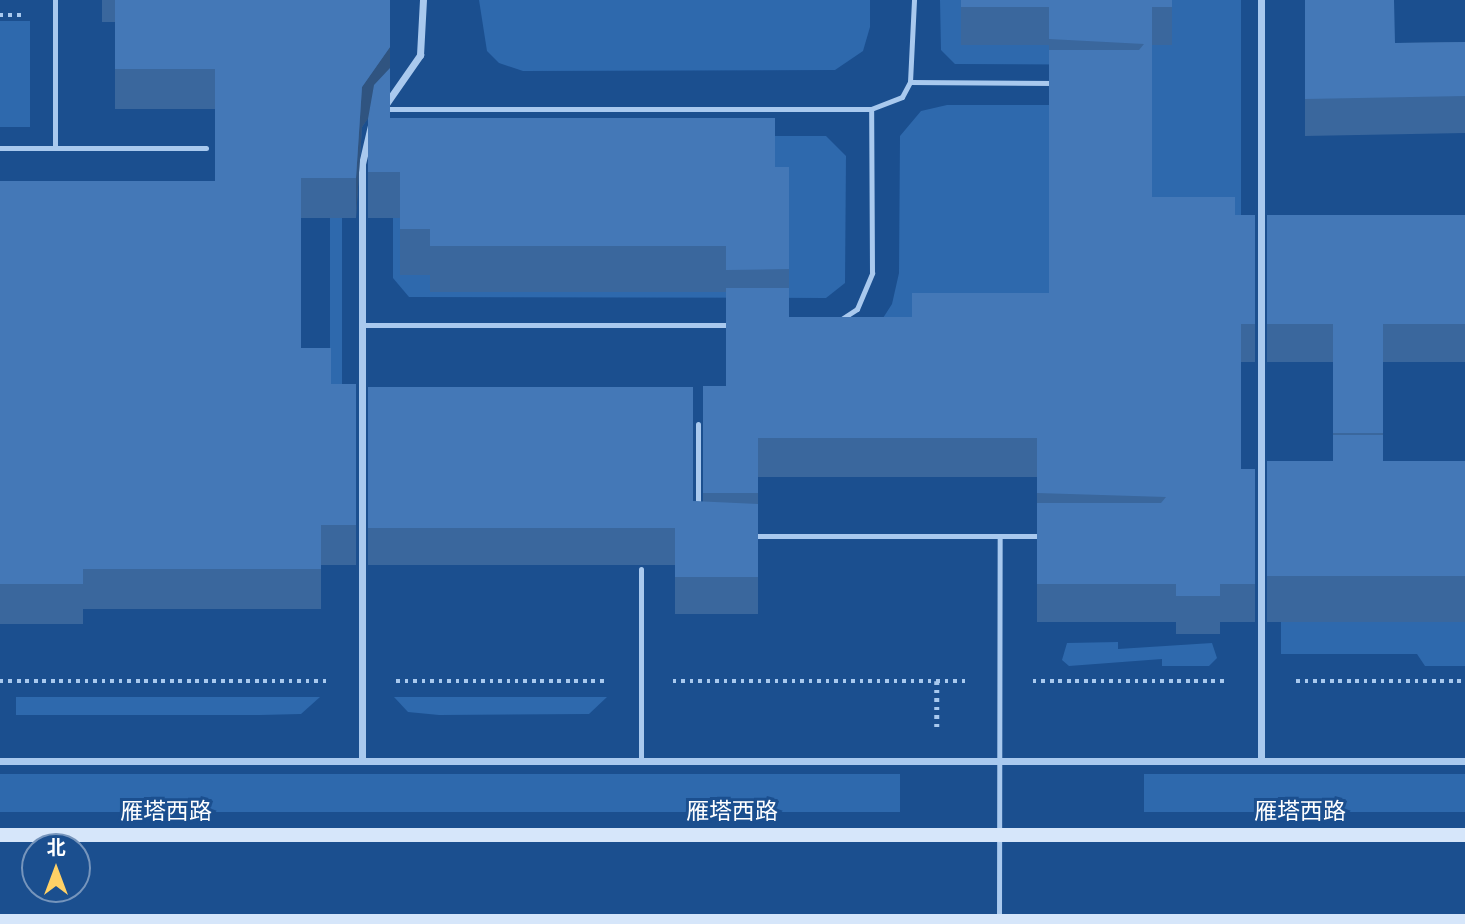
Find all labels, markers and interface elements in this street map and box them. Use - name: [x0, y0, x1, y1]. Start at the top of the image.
- street label: 雁塔西路: [120, 798, 212, 826]
- street label: 雁塔西路: [686, 798, 778, 826]
- street label: 雁塔西路: [1254, 798, 1346, 826]
- north arrow: [21, 833, 91, 903]
- text: 北: [46, 837, 66, 860]

